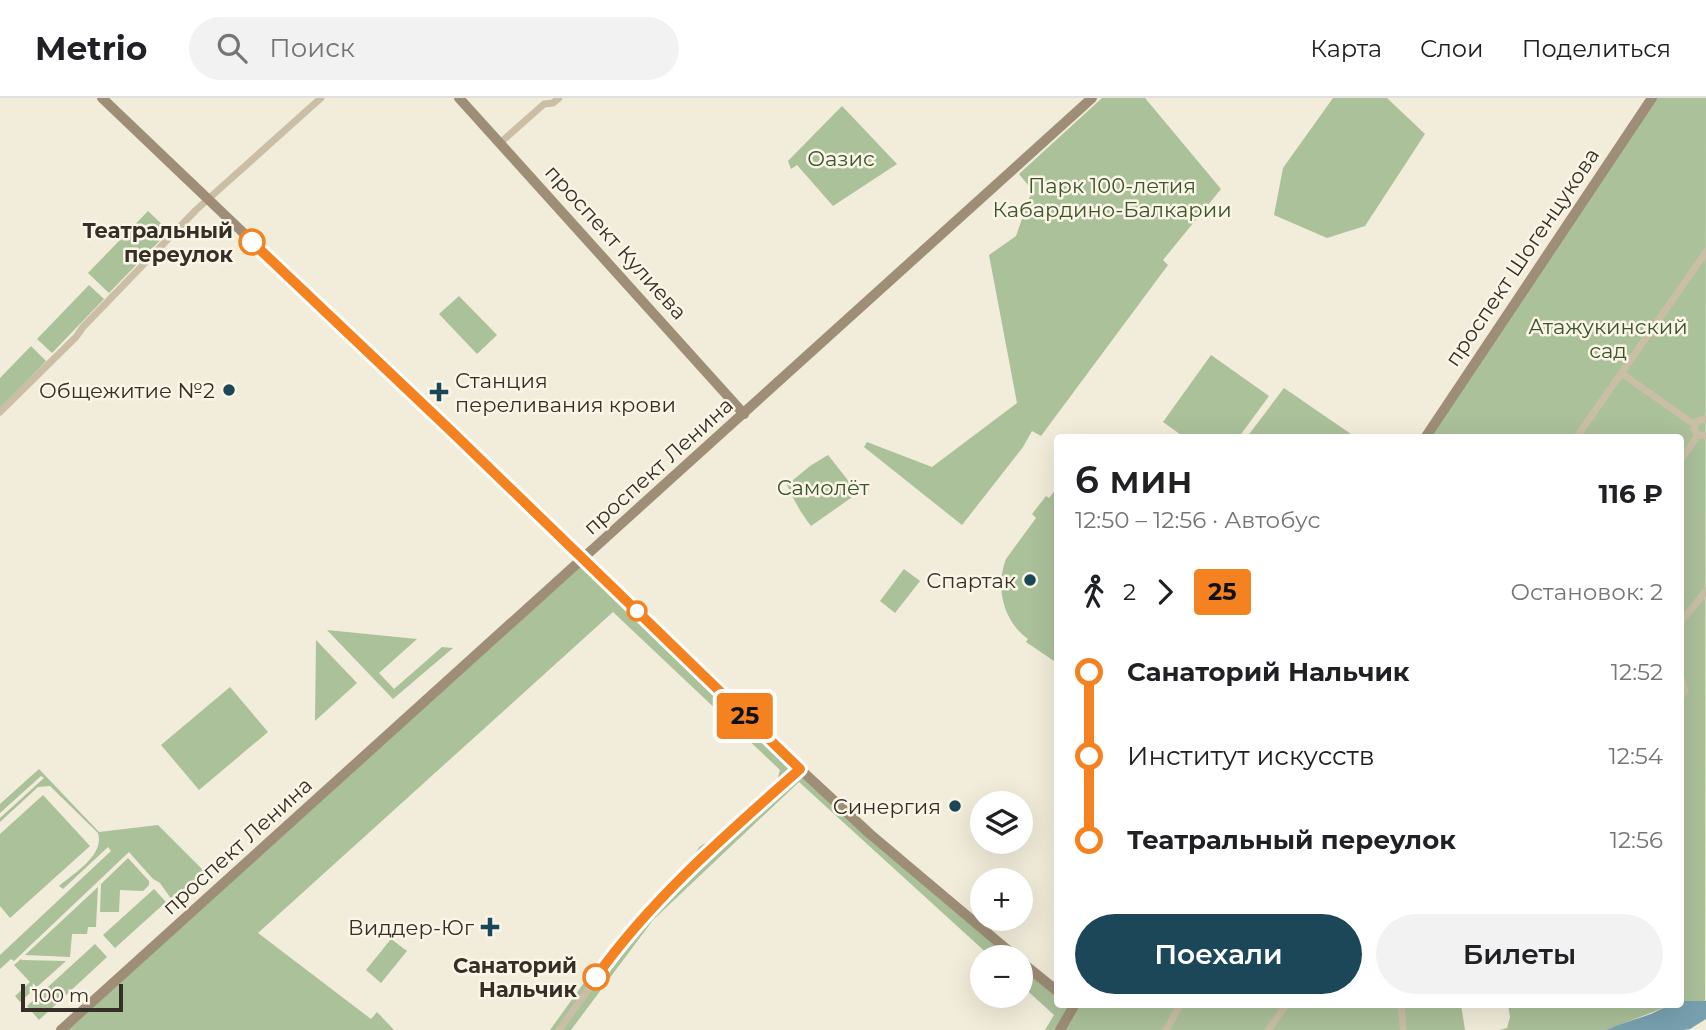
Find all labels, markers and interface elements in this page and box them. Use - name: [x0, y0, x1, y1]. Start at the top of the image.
- search box: [189, 17, 679, 80]
- text: Metrio: [35, 28, 147, 68]
- icon: search: [213, 29, 251, 67]
- text: Поиск: [269, 32, 355, 64]
- text: Карта: [1310, 34, 1382, 63]
- text: Слои: [1420, 34, 1484, 63]
- text: Поделиться: [1522, 34, 1671, 63]
- street label: проспект Шогенцукова: [1440, 143, 1604, 371]
- park label: Оазис: [807, 146, 875, 171]
- street label: проспект Кулиева: [540, 160, 692, 324]
- park label: Парк 100-летия Кабардино-Балкарии: [992, 173, 1232, 222]
- place label: Театральный переулок: [82, 218, 234, 267]
- marker: Театральный переулок: [239, 229, 265, 255]
- park label: Атажукинский сад: [1528, 314, 1688, 363]
- place label: Станция переливания крови: [455, 368, 676, 417]
- place label: Общежитие №2: [39, 378, 215, 403]
- marker: Общежитие №2: [221, 382, 237, 398]
- marker: Станция переливания крови: [429, 382, 449, 402]
- street label: проспект Ленина: [578, 392, 738, 540]
- text: 6 мин: [1075, 456, 1193, 503]
- park label: Самолёт: [777, 475, 869, 500]
- text: 116 ₽: [1599, 478, 1663, 510]
- text: 12:50 – 12:56 · Автобус: [1075, 506, 1320, 534]
- place label: Спартак: [926, 568, 1016, 593]
- marker: Спартак: [1022, 572, 1038, 588]
- icon: walk: [1075, 573, 1113, 611]
- icon: forward: [1146, 573, 1184, 611]
- text: 25: [1208, 577, 1237, 606]
- text: 2: [1123, 578, 1136, 606]
- text: Остановок: 2: [1511, 578, 1663, 606]
- unlabelled marker: [627, 601, 647, 621]
- text: Санаторий Нальчик: [1127, 656, 1410, 688]
- text: 12:52: [1611, 658, 1663, 686]
- line badge: 25: [714, 693, 776, 739]
- text: 25: [731, 701, 759, 730]
- text: Институт искусств: [1127, 740, 1375, 772]
- text: 12:54: [1609, 742, 1663, 770]
- street label: проспект Ленина: [157, 772, 317, 920]
- map controls: [970, 791, 1033, 1008]
- button: layers: [970, 791, 1033, 854]
- place label: Синергия: [833, 794, 941, 819]
- marker: Синергия: [947, 798, 963, 814]
- text: Театральный переулок: [1127, 824, 1456, 856]
- text: 12:56: [1610, 826, 1663, 854]
- button: +: [970, 868, 1033, 931]
- button: Поехали: [1075, 914, 1362, 994]
- button: Билеты: [1376, 914, 1663, 994]
- place label: Виддер-Юг: [348, 915, 474, 940]
- marker: Виддер-Юг: [480, 917, 500, 937]
- button: −: [970, 945, 1033, 1008]
- place label: Санаторий Нальчик: [453, 953, 578, 1002]
- marker: Санаторий Нальчик: [583, 964, 609, 990]
- scale bar: [21, 981, 122, 1013]
- text: 100 m: [32, 984, 89, 1007]

